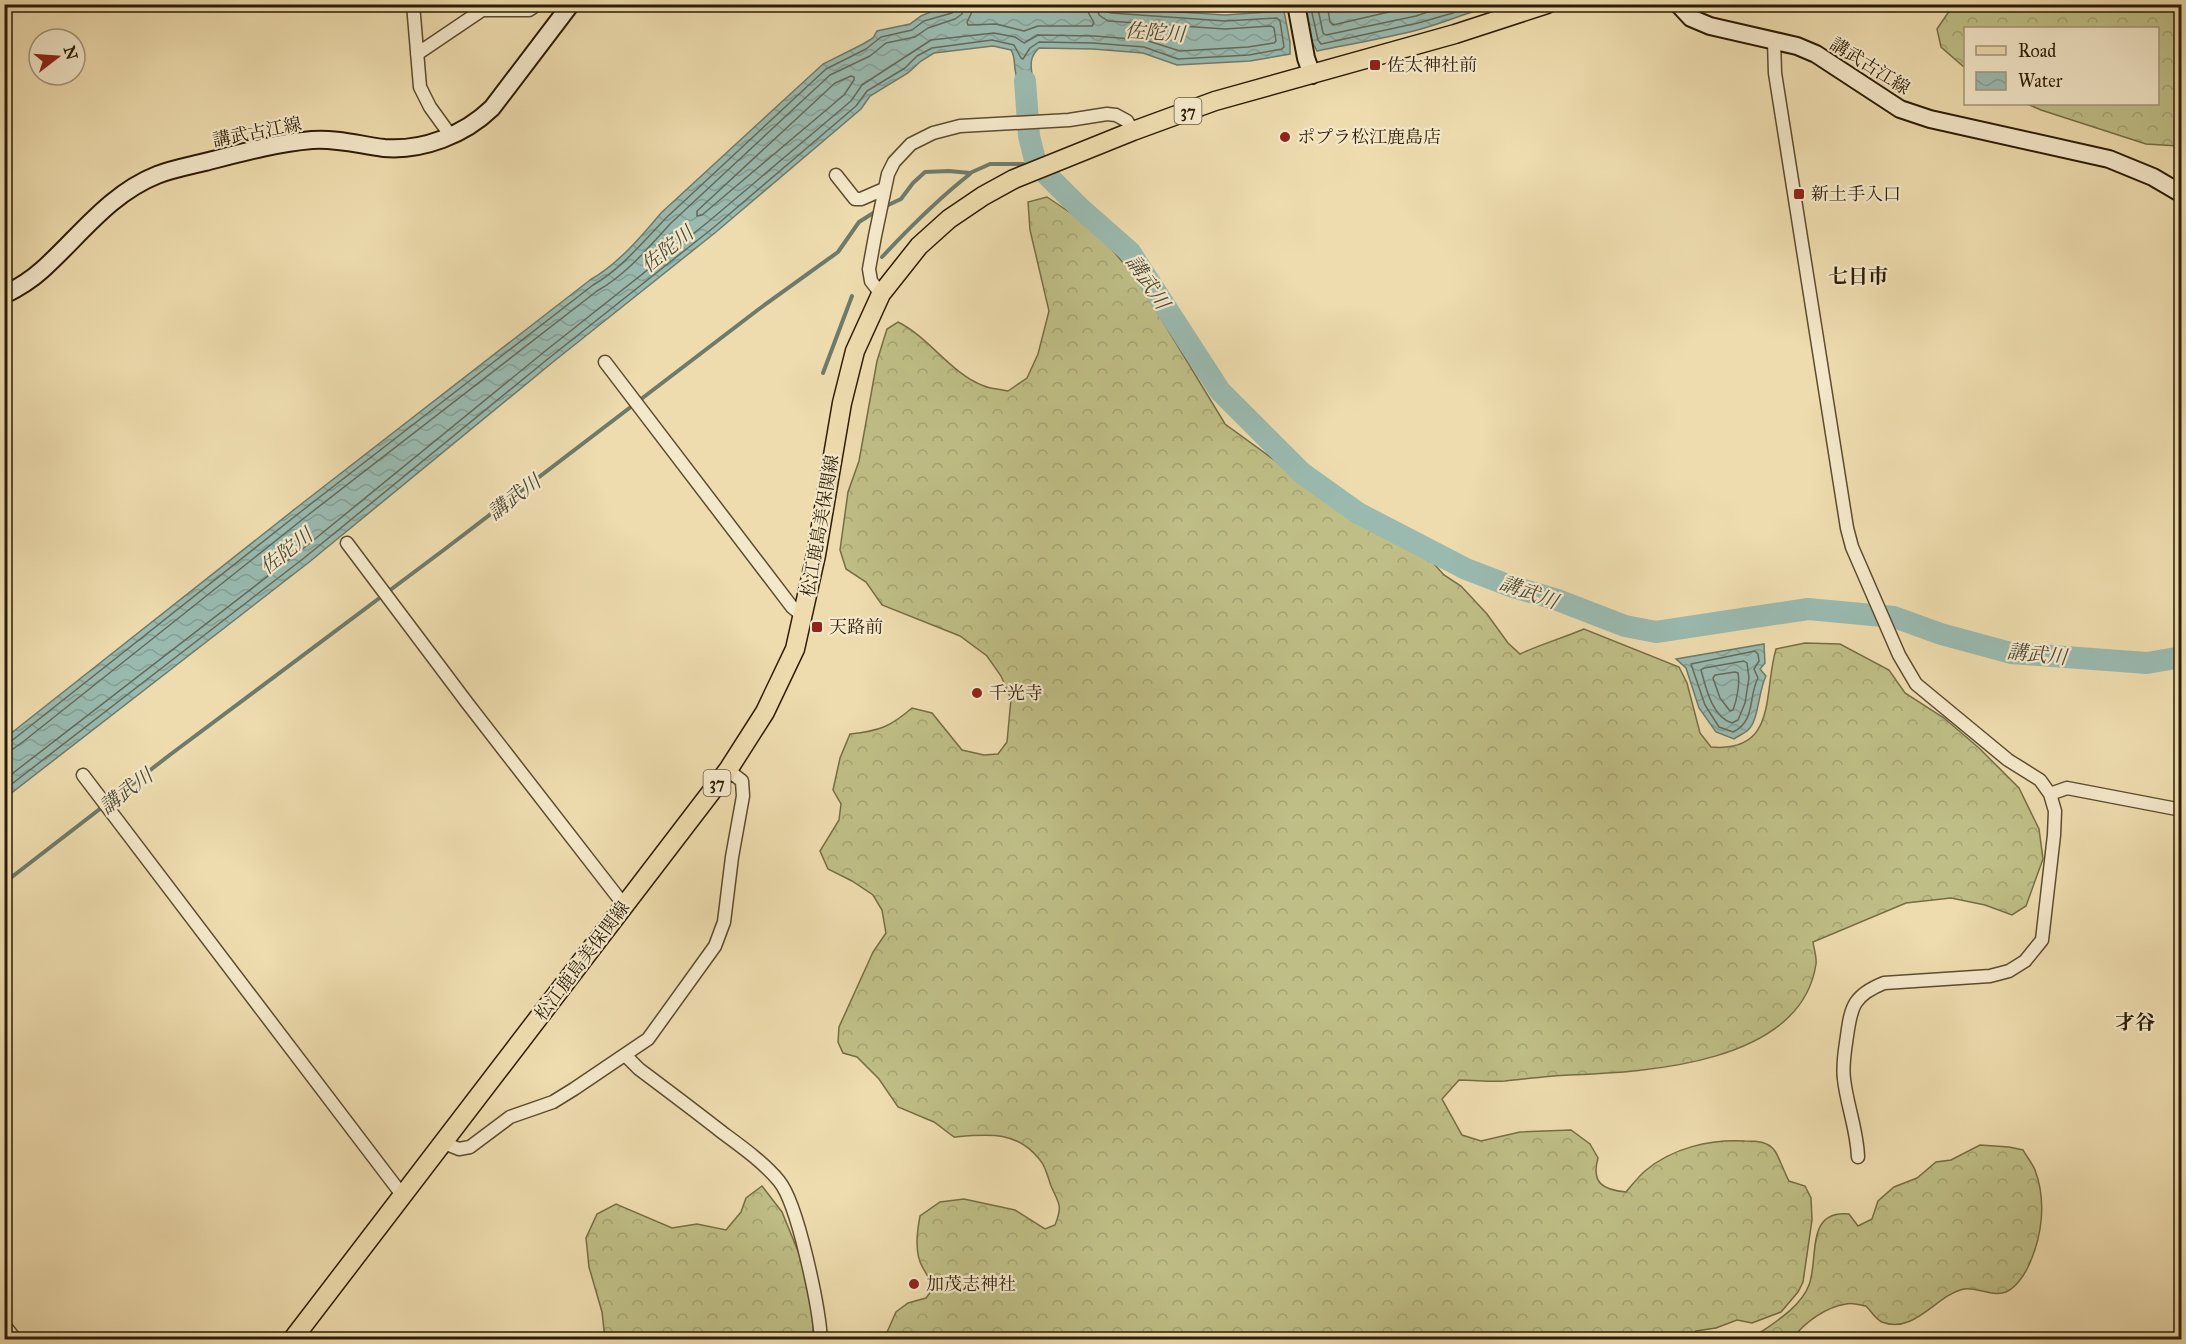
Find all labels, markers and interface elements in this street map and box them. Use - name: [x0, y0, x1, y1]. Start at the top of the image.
- water label: 佐陀川: [1124, 18, 1188, 46]
- north arrow: [27, 27, 87, 87]
- legend: [1964, 27, 2159, 105]
- street label: 講武古江線: [1826, 33, 1914, 99]
- text: Road: [2018, 40, 2056, 62]
- text: N: [60, 43, 82, 62]
- place label: 佐太神社前: [1387, 54, 1477, 76]
- marker: 佐太神社前: [1368, 58, 1382, 72]
- text: Water: [2018, 70, 2063, 92]
- road number: 37: [1174, 98, 1202, 124]
- street label: 講武古江線: [211, 113, 303, 151]
- place label: ポプラ松江鹿島店: [1297, 126, 1441, 148]
- marker: ポプラ松江鹿島店: [1278, 130, 1292, 144]
- place label: 新土手入口: [1811, 183, 1901, 205]
- marker: 新土手入口: [1792, 187, 1806, 201]
- water label: 佐陀川: [636, 220, 699, 277]
- water label: 講武川: [1121, 250, 1176, 315]
- district label: 七日市: [1828, 264, 1888, 288]
- street label: 松江鹿島美保関線: [797, 453, 843, 599]
- water label: 講武川: [483, 468, 547, 525]
- water label: 佐陀川: [255, 522, 319, 579]
- water label: 講武川: [1497, 570, 1563, 614]
- place label: 天路前: [829, 616, 883, 638]
- marker: 天路前: [810, 620, 824, 634]
- water label: 講武川: [2006, 639, 2070, 669]
- place label: 千光寺: [989, 682, 1043, 704]
- marker: 千光寺: [970, 686, 984, 700]
- water label: 講武川: [95, 762, 159, 819]
- road number: 37: [704, 770, 730, 796]
- street label: 松江鹿島美保関線: [530, 897, 634, 1025]
- district label: 才谷: [2115, 1010, 2155, 1034]
- place label: 加茂志神社: [926, 1273, 1016, 1295]
- marker: 加茂志神社: [907, 1277, 921, 1291]

